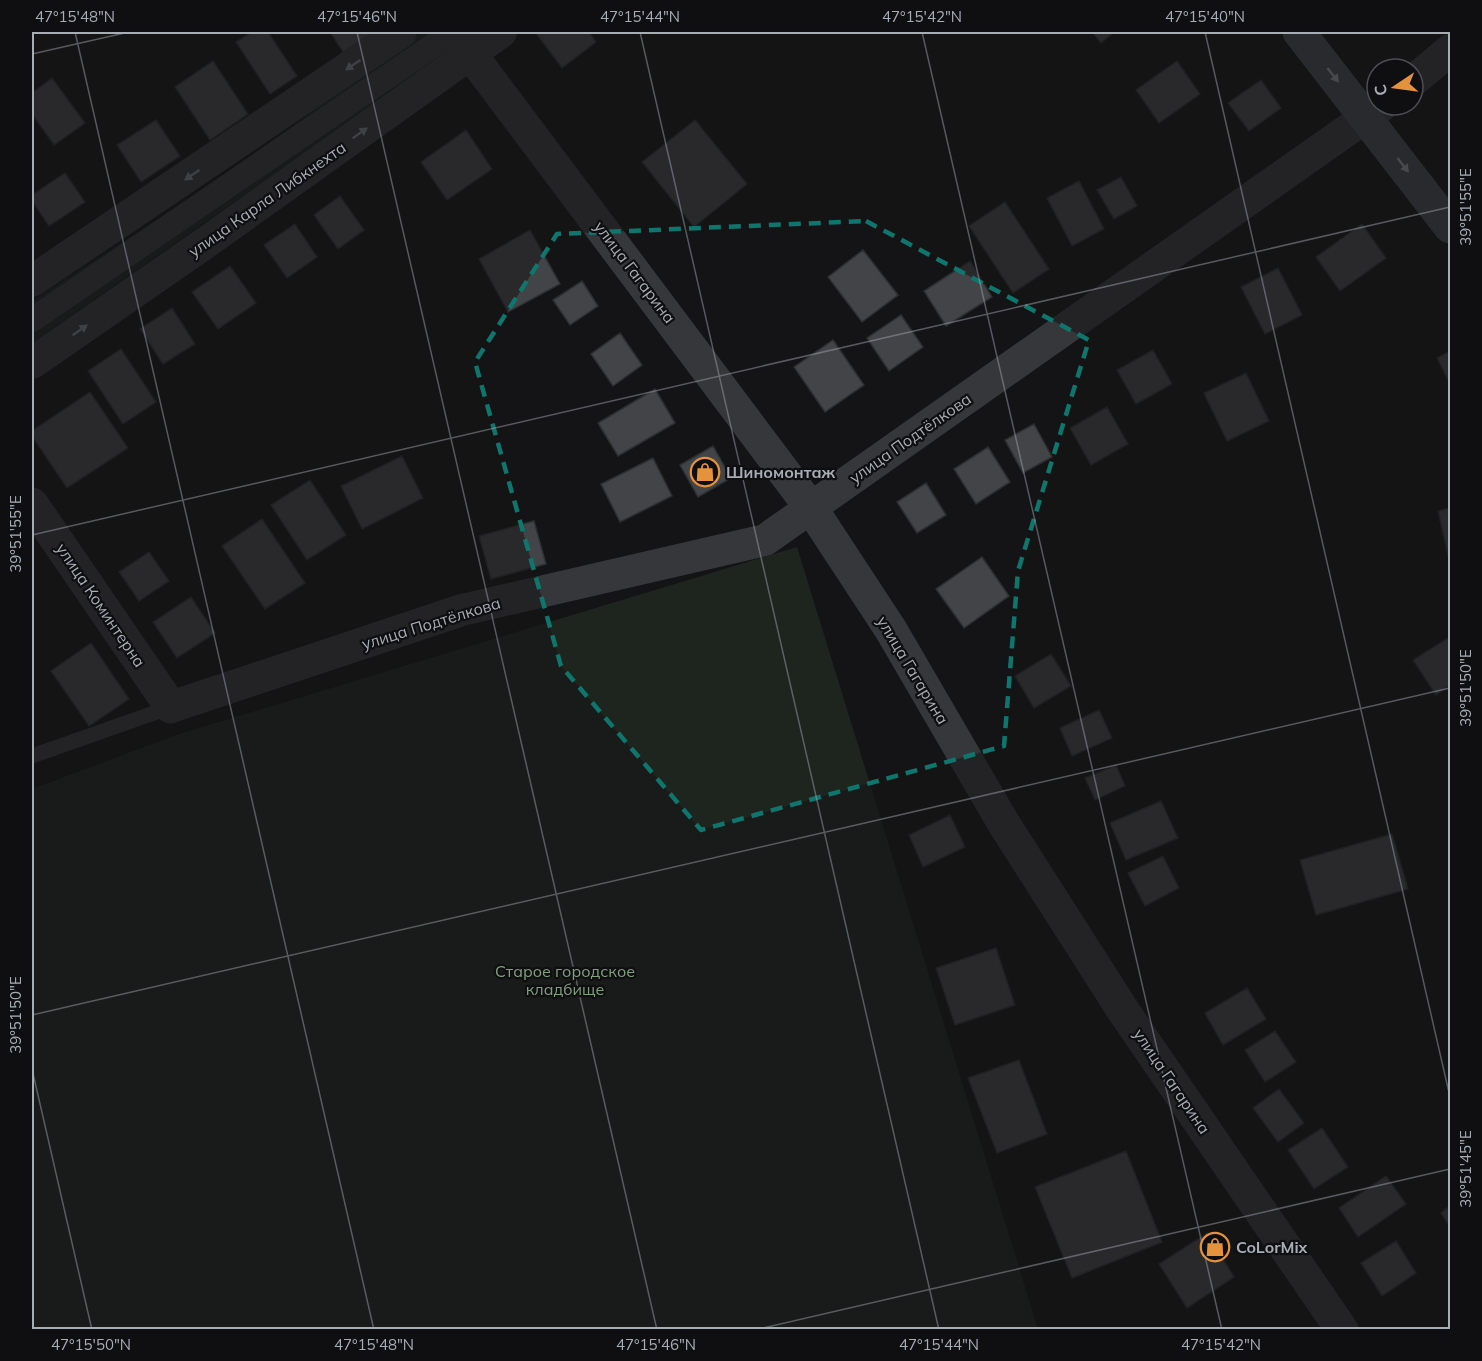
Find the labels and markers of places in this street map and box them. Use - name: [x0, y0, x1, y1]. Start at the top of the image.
- shop icon: Шиномонтаж: [689, 456, 721, 488]
- place label: Шиномонтаж: [726, 462, 836, 482]
- shop icon: CoLorMix: [1199, 1231, 1231, 1263]
- place label: CoLorMix: [1236, 1237, 1308, 1257]

